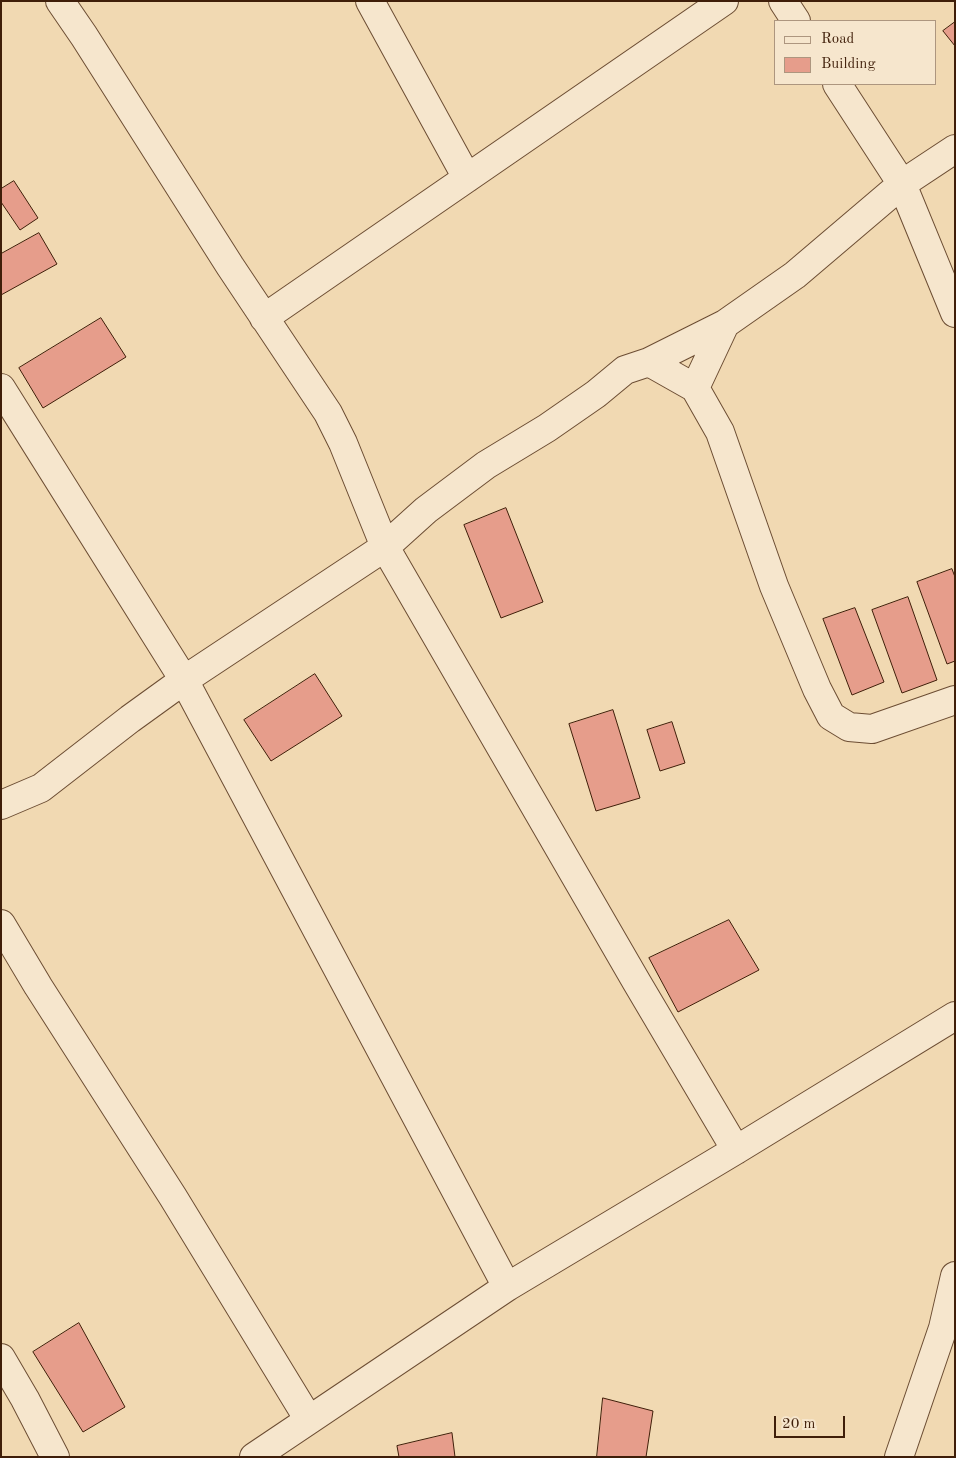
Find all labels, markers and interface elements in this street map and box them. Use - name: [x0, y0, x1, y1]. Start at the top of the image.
- legend: [774, 20, 936, 85]
- text: Road: [821, 32, 854, 47]
- text: Building: [821, 57, 876, 72]
- scale bar: [776, 1406, 847, 1438]
- text: 20 m: [782, 1417, 816, 1432]

